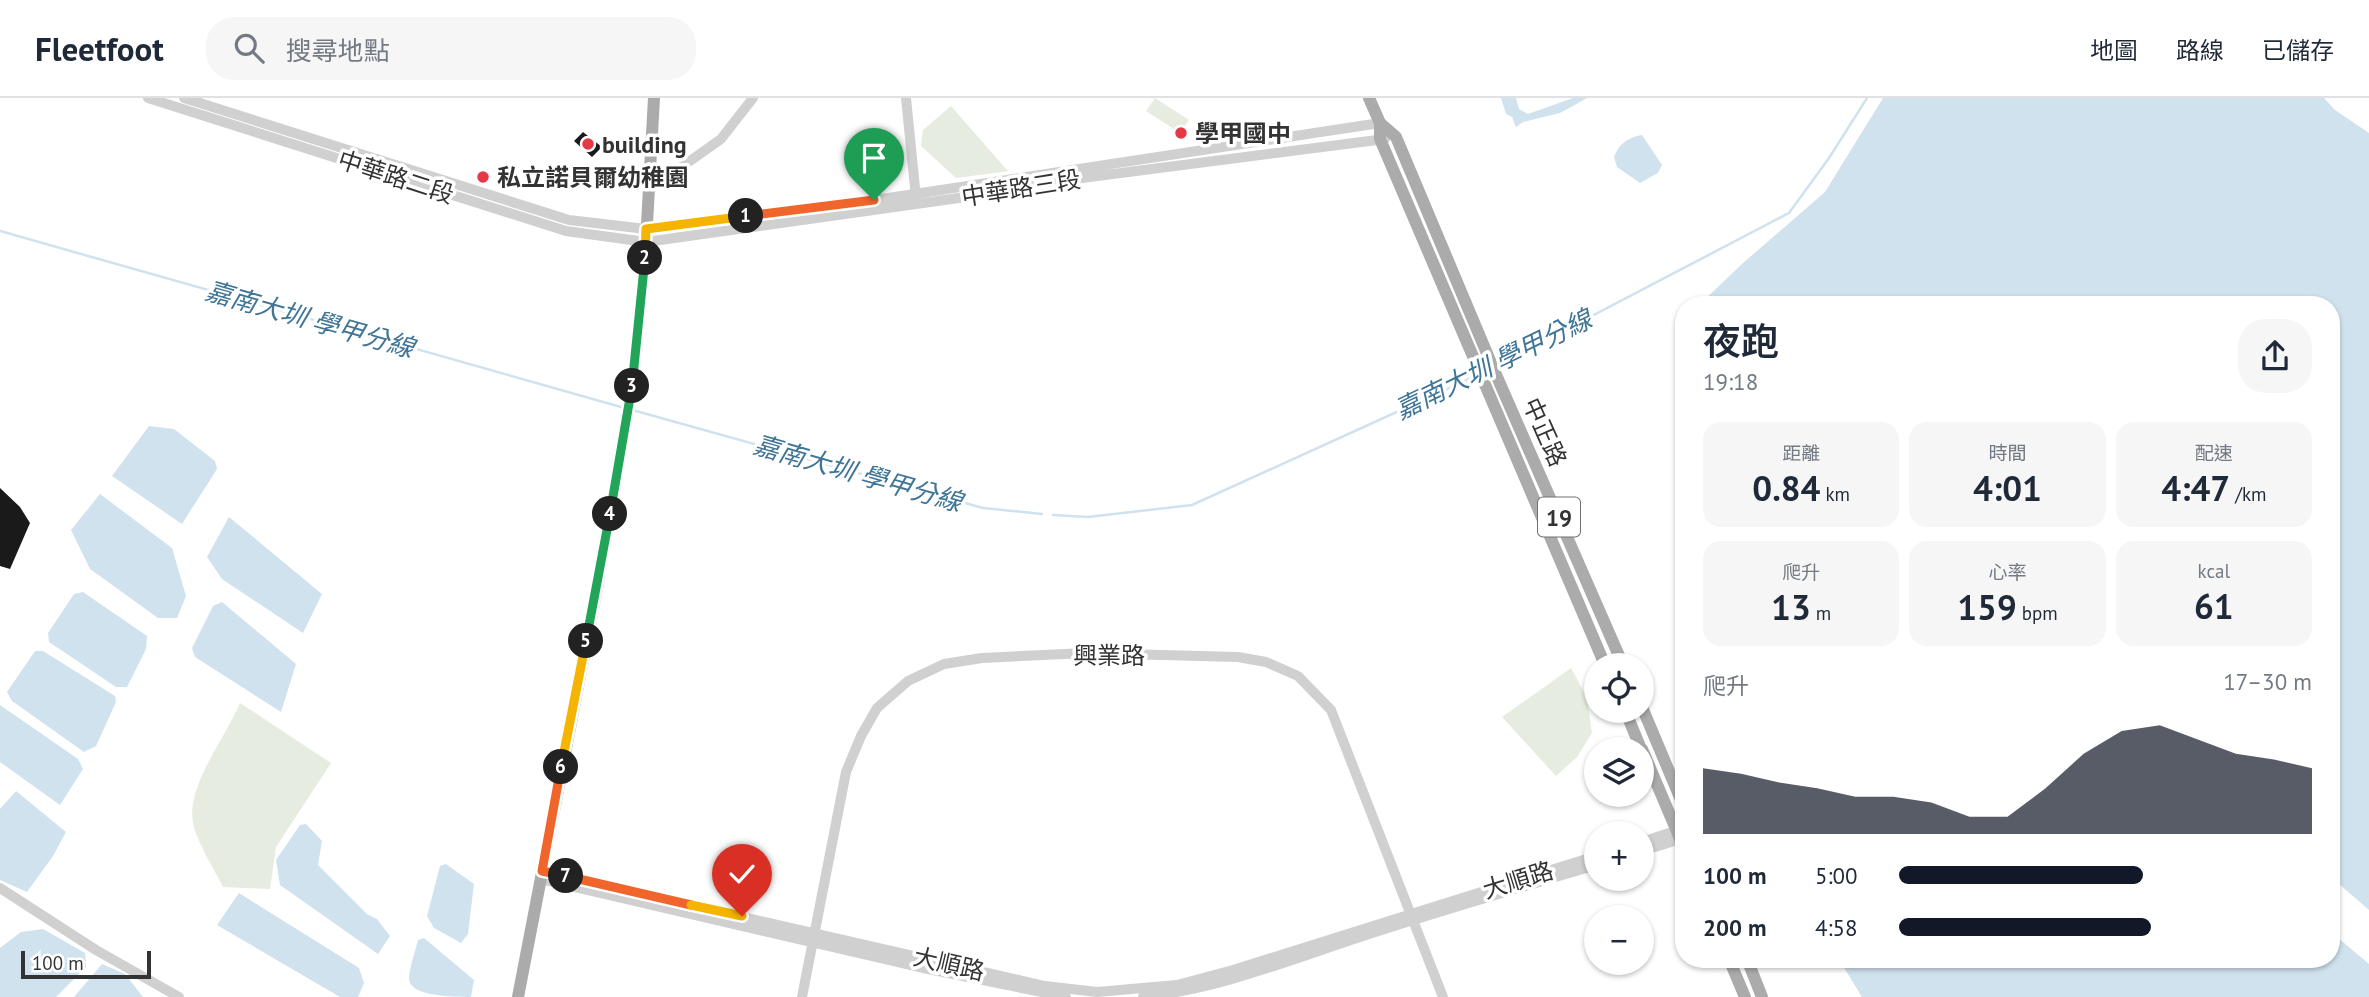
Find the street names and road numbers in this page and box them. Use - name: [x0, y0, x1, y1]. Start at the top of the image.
- street label: 中華路二段: [334, 144, 458, 210]
- street label: 中華路三段: [959, 163, 1083, 213]
- street label: 中正路: [1516, 393, 1574, 471]
- road number: 19: [1538, 498, 1580, 536]
- street label: 興業路: [1073, 640, 1145, 671]
- street label: 大順路: [1479, 855, 1557, 905]
- street label: 大順路: [910, 941, 988, 987]

